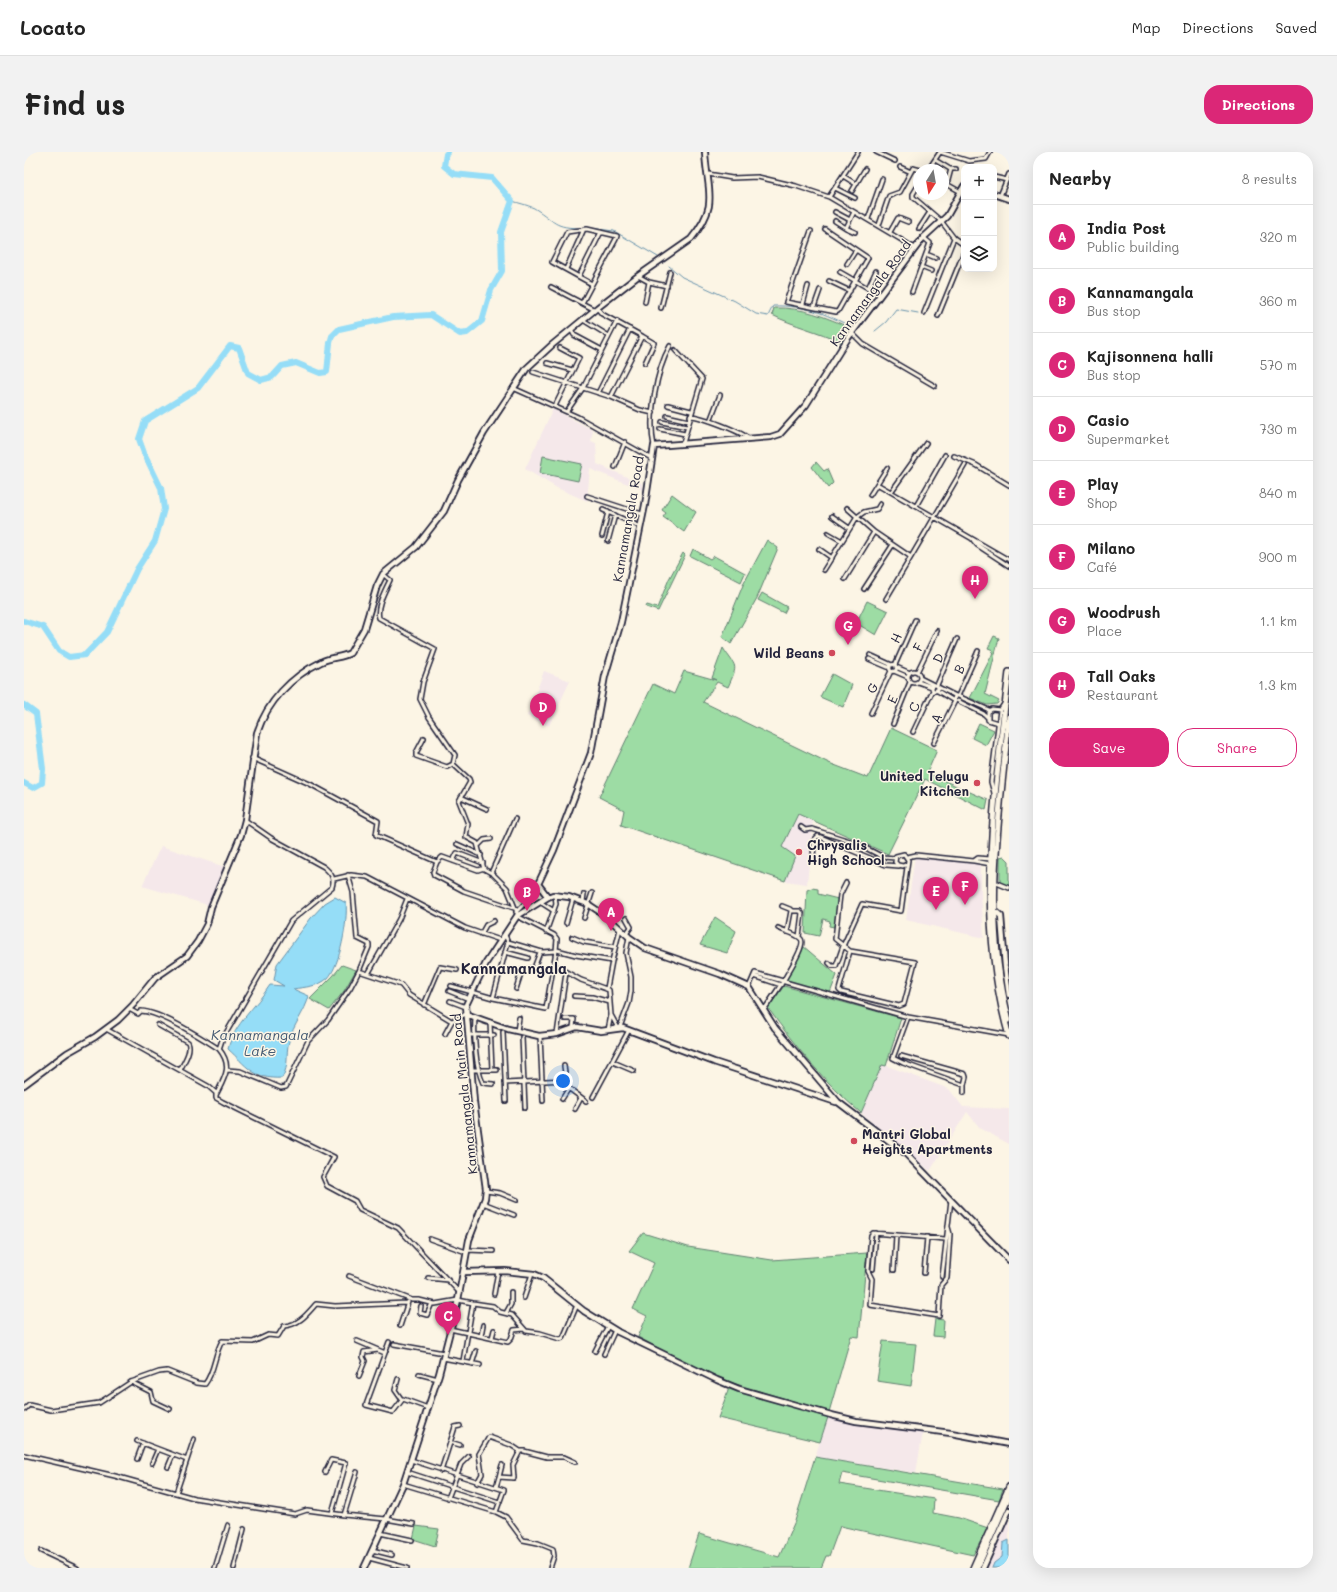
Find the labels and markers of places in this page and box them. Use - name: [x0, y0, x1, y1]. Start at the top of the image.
- pin: H: [962, 566, 988, 599]
- pin: G: [835, 612, 861, 645]
- place label: Wild Beans: [754, 644, 824, 661]
- marker: Wild Beans: [827, 648, 837, 658]
- pin: D: [530, 693, 556, 726]
- place label: United Telugu Kitchen: [880, 767, 969, 799]
- marker: United Telugu Kitchen: [972, 778, 982, 788]
- place label: Chrysalis High School: [807, 836, 885, 868]
- marker: Chrysalis High School: [794, 847, 804, 857]
- pin: F: [952, 872, 978, 905]
- pin: E: [923, 877, 949, 910]
- pin: B: [514, 878, 540, 911]
- pin: A: [598, 898, 624, 931]
- place label: Mantri Global Heights Apartments: [862, 1125, 993, 1157]
- marker: Mantri Global Heights Apartments: [849, 1136, 859, 1146]
- pin: C: [435, 1302, 461, 1335]

